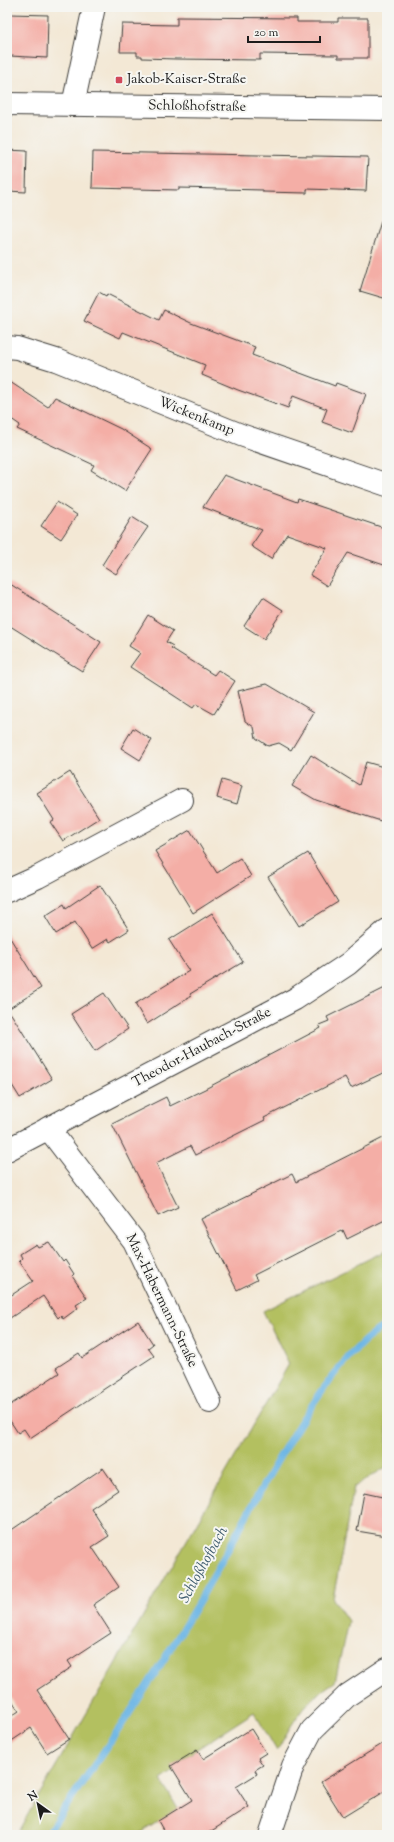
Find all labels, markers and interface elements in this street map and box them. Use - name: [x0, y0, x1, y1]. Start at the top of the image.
- scale bar: [248, 18, 320, 44]
- text: 20 m: [254, 24, 279, 42]
- place label: Jakob-Kaiser-Straße: [126, 70, 246, 90]
- marker: Jakob-Kaiser-Straße: [114, 75, 124, 85]
- street label: Schloßhofstraße: [148, 96, 246, 118]
- street label: Wickenkamp: [155, 393, 237, 441]
- street label: Theodor-Haubach-Straße: [129, 1003, 275, 1093]
- street label: Max-Habermann-Straße: [120, 1231, 202, 1371]
- water label: Schloßhofbach: [174, 1522, 234, 1607]
- north arrow: [18, 1784, 58, 1824]
- text: N: [24, 1787, 41, 1806]

